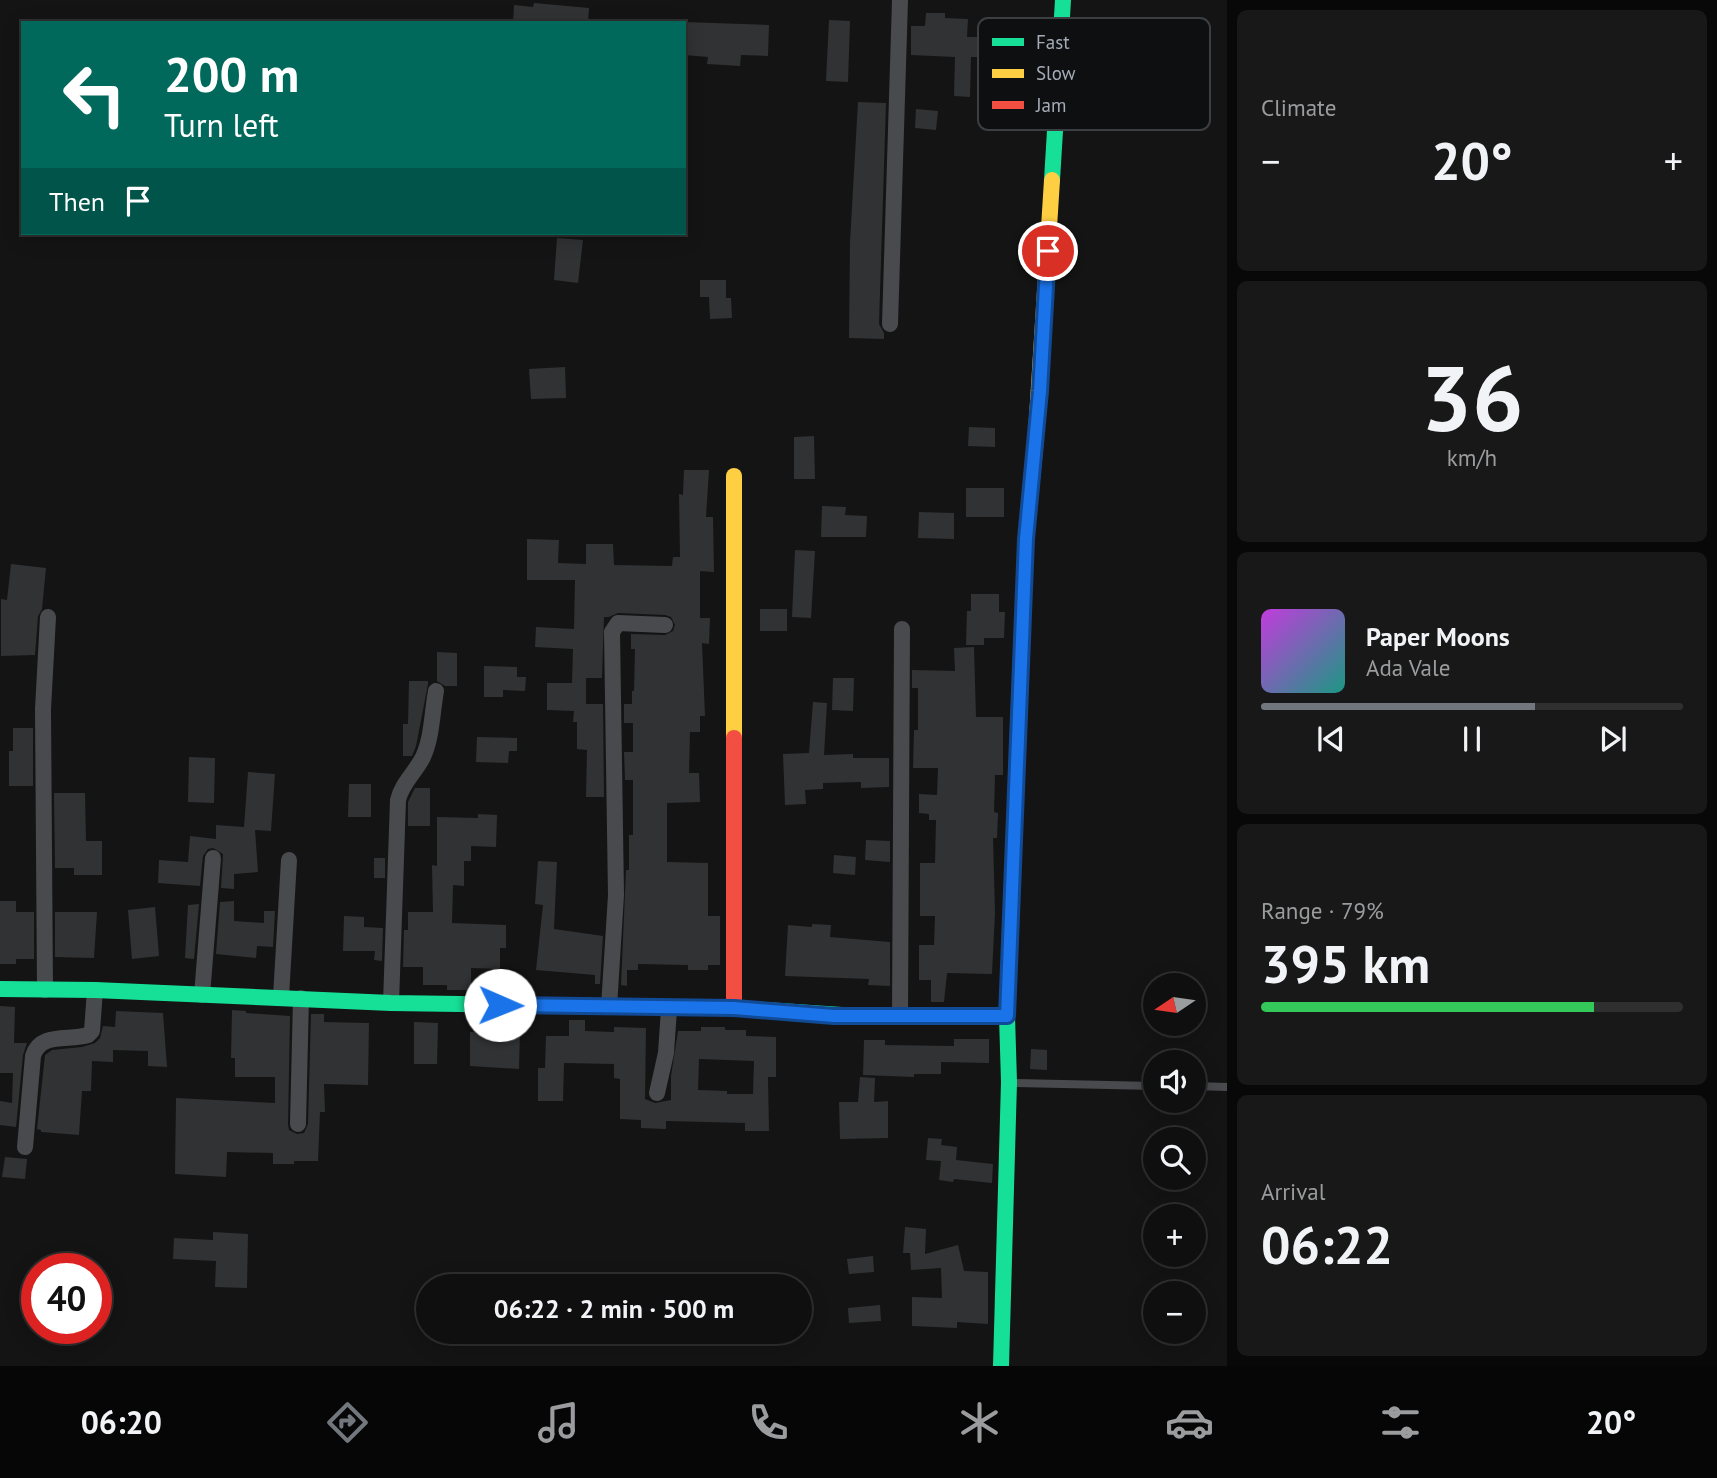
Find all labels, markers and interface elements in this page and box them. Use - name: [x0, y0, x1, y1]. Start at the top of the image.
- legend: [978, 18, 1210, 130]
- text: Fast: [1036, 30, 1070, 54]
- text: 200 m: [164, 42, 299, 106]
- icon: left: [49, 49, 140, 140]
- text: Slow: [1036, 61, 1076, 85]
- text: Jam: [1035, 93, 1066, 117]
- text: Climate: [1261, 93, 1336, 122]
- text: Turn left: [164, 104, 279, 146]
- text: 20°: [1431, 127, 1513, 194]
- text: −: [1261, 136, 1280, 185]
- text: +: [1664, 136, 1683, 185]
- icon: arrive: [119, 182, 157, 220]
- text: Then: [49, 185, 105, 218]
- pin: [1018, 221, 1078, 281]
- icon: arrive: [1029, 232, 1067, 270]
- text: 36: [1420, 338, 1524, 456]
- text: km/h: [1447, 443, 1497, 472]
- text: Paper Moons: [1366, 620, 1510, 653]
- text: Ada Vale: [1366, 653, 1450, 682]
- icon: previous: [1312, 720, 1350, 758]
- icon: pause: [1453, 720, 1491, 758]
- icon: next: [1594, 720, 1632, 758]
- text: Range · 79%: [1261, 896, 1384, 925]
- text: 395 km: [1261, 930, 1430, 997]
- position arrow: [463, 968, 537, 1042]
- north arrow: [1143, 973, 1206, 1036]
- map controls: [1143, 973, 1206, 1344]
- button: sound: [1143, 1050, 1206, 1113]
- button: search: [1143, 1127, 1206, 1190]
- text: Arrival: [1261, 1177, 1325, 1206]
- button: +: [1143, 1204, 1206, 1267]
- text: 06:22: [1261, 1211, 1393, 1278]
- speed limit sign: 40: [21, 1253, 112, 1344]
- button: −: [1143, 1281, 1206, 1344]
- text: 06:22 · 2 min · 500 m: [494, 1292, 734, 1325]
- icon: directions: [323, 1398, 372, 1447]
- icon: music: [534, 1398, 583, 1447]
- icon: phone: [744, 1398, 793, 1447]
- icon: climate: [955, 1398, 1004, 1447]
- icon: car: [1165, 1398, 1214, 1447]
- icon: filters: [1376, 1398, 1425, 1447]
- text: 06:20: [81, 1401, 162, 1443]
- text: 20°: [1586, 1401, 1636, 1443]

